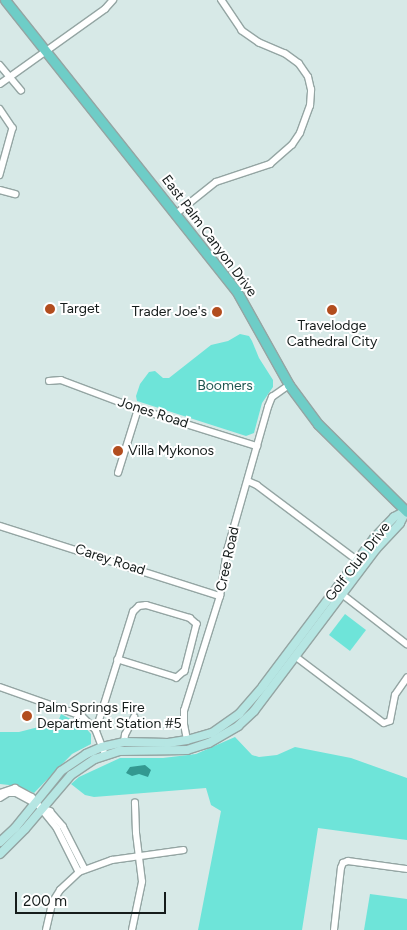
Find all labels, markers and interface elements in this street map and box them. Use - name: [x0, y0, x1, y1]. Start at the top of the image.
- street label: East Palm Canyon Drive: [158, 172, 260, 300]
- place label: Target: [60, 301, 100, 317]
- marker: Target: [44, 303, 56, 315]
- place label: Trader Joe's: [132, 304, 207, 320]
- marker: Travelodge Cathedral City: [326, 304, 338, 316]
- marker: Trader Joe's: [211, 306, 223, 318]
- place label: Travelodge Cathedral City: [287, 318, 377, 351]
- park label: Boomers: [197, 378, 253, 394]
- street label: Jones Road: [116, 394, 190, 432]
- place label: Villa Mykonos: [128, 443, 214, 459]
- marker: Villa Mykonos: [112, 445, 124, 457]
- street label: Golf Club Drive: [322, 519, 394, 605]
- street label: Cree Road: [213, 525, 243, 593]
- street label: Carey Road: [73, 541, 147, 579]
- place label: Palm Springs Fire Department Station #5: [37, 700, 182, 732]
- marker: Palm Springs Fire Department Station #5: [21, 710, 33, 722]
- scale bar: [18, 882, 169, 914]
- text: 200 m: [23, 892, 67, 910]

